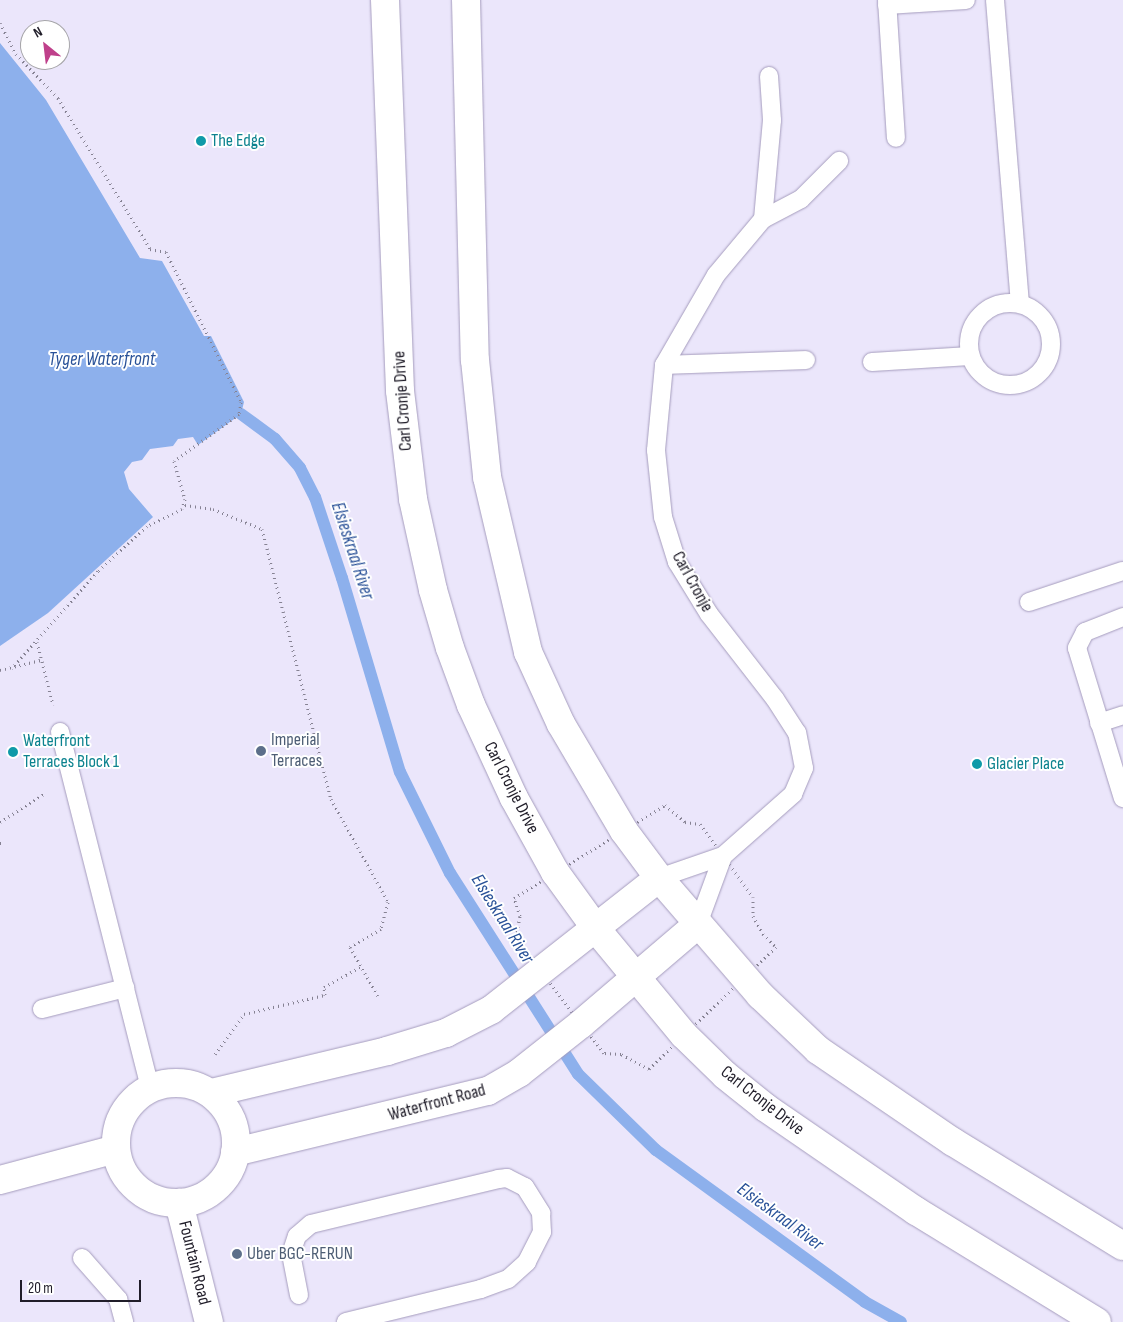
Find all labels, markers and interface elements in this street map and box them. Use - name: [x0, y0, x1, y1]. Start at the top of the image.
- north arrow: [20, 20, 70, 70]
- text: N: [31, 23, 45, 42]
- place label: The Edge: [211, 130, 265, 152]
- marker: The Edge: [195, 135, 207, 147]
- water label: Tyger Waterfront: [48, 349, 156, 371]
- street label: Carl Cronje Drive: [389, 350, 417, 452]
- water label: Elsieskraal River: [326, 499, 378, 603]
- street label: Carl Cronje: [667, 548, 717, 616]
- place label: Imperial Terraces: [271, 730, 322, 772]
- place label: Waterfront Terraces Block 1: [23, 731, 119, 774]
- street label: Carl Cronje Drive: [479, 738, 543, 838]
- marker: Imperial Terraces: [255, 745, 267, 757]
- marker: Waterfront Terraces Block 1: [7, 746, 19, 758]
- place label: Glacier Place: [987, 753, 1064, 775]
- marker: Glacier Place: [971, 758, 983, 770]
- water label: Elsieskraal River: [466, 870, 538, 968]
- street label: Carl Cronje Drive: [716, 1062, 808, 1140]
- street label: Waterfront Road: [386, 1080, 488, 1126]
- water label: Elsieskraal River: [732, 1178, 828, 1256]
- street label: Fountain Road: [173, 1219, 215, 1307]
- place label: Uber BGC-RERUN: [247, 1243, 353, 1265]
- marker: Uber BGC-RERUN: [231, 1248, 243, 1260]
- scale bar: [22, 1270, 144, 1302]
- text: 20 m: [28, 1279, 53, 1298]

